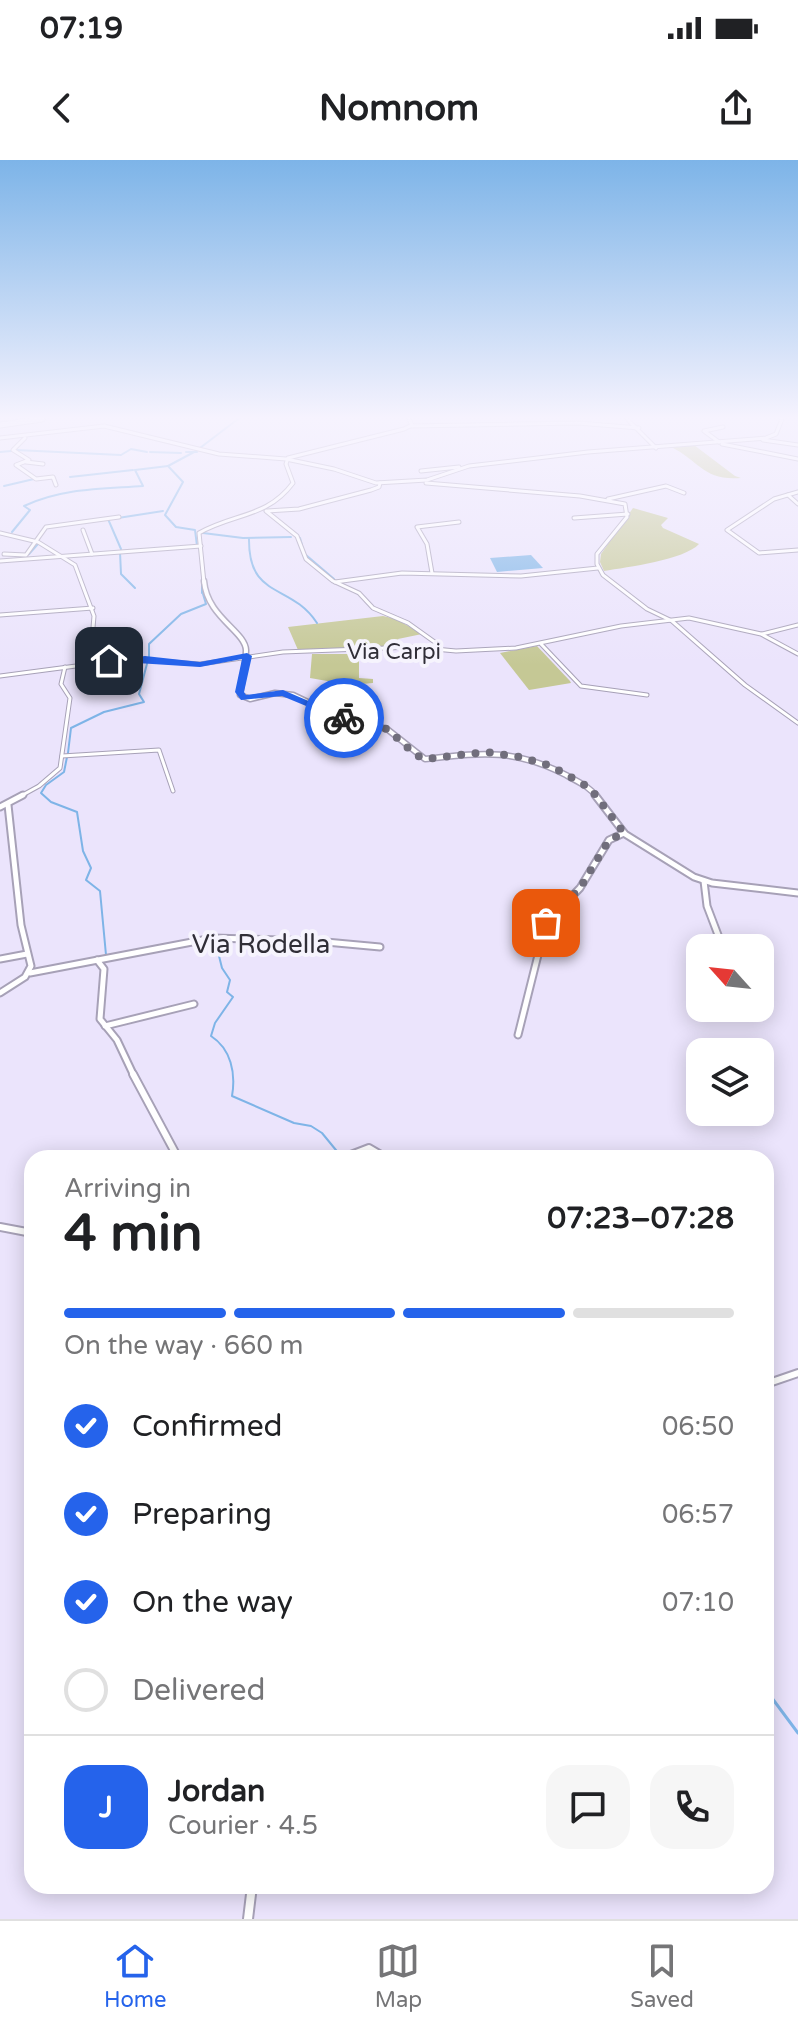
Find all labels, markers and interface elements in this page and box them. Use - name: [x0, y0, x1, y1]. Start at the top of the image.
- text: 07:19: [40, 10, 123, 47]
- icon: back: [40, 86, 84, 130]
- icon: share: [714, 86, 758, 130]
- text: Nomnom: [319, 87, 479, 130]
- pin: [75, 627, 143, 695]
- icon: home: [87, 639, 131, 683]
- street label: Via Carpi: [347, 639, 441, 665]
- courier: [304, 678, 384, 758]
- icon: bike: [322, 696, 366, 740]
- pin: [512, 889, 580, 957]
- icon: bag: [524, 901, 568, 945]
- street label: Via Rodella: [192, 929, 330, 960]
- north arrow: [686, 934, 774, 1022]
- map controls: [686, 934, 774, 1126]
- button: layers: [686, 1038, 774, 1126]
- text: Arriving in: [64, 1173, 191, 1204]
- text: 07:23–07:28: [547, 1200, 734, 1237]
- text: 4 min: [64, 1202, 203, 1265]
- text: On the way · 660 m: [64, 1330, 303, 1361]
- icon: check: [64, 1404, 108, 1448]
- text: Confirmed: [132, 1408, 283, 1445]
- text: 06:50: [662, 1411, 734, 1442]
- icon: check: [64, 1492, 108, 1536]
- text: Preparing: [132, 1496, 272, 1533]
- text: 06:57: [662, 1499, 734, 1530]
- icon: check: [64, 1580, 108, 1624]
- text: On the way: [132, 1584, 293, 1621]
- text: 07:10: [662, 1587, 734, 1618]
- text: Delivered: [132, 1672, 266, 1709]
- button: chat: [546, 1765, 630, 1849]
- button: phone: [650, 1765, 734, 1849]
- text: Jordan: [168, 1773, 265, 1810]
- text: J: [99, 1789, 113, 1826]
- text: Courier · 4.5: [168, 1810, 318, 1841]
- tab: Home: [104, 1939, 166, 2013]
- tab: Map: [375, 1939, 422, 2013]
- tab: Saved: [630, 1939, 694, 2013]

